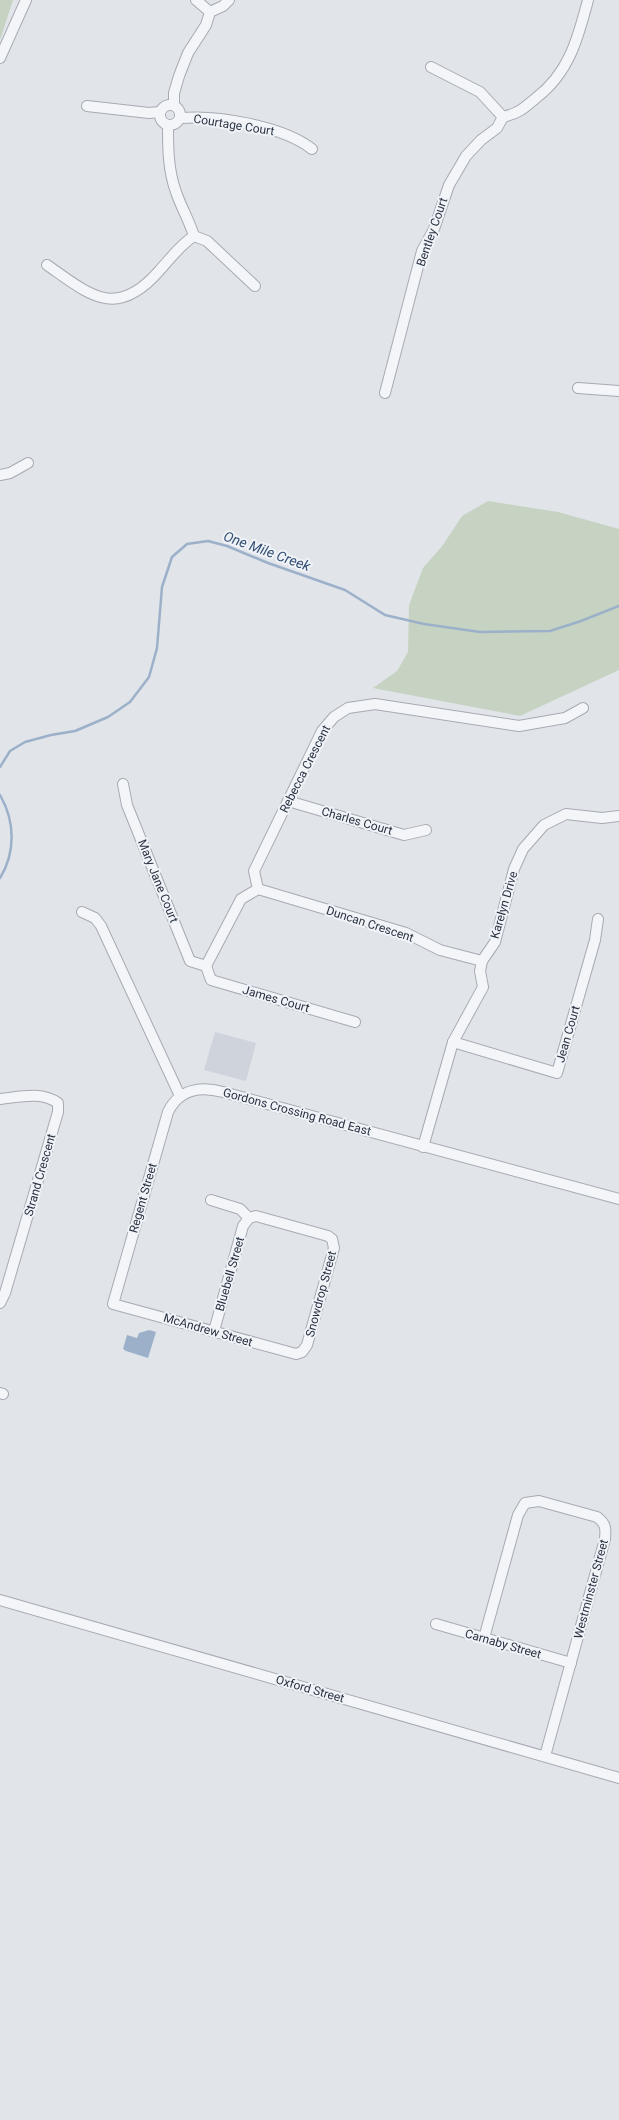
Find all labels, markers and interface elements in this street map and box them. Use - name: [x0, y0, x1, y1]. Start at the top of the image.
- street label: Courtage Court: [193, 112, 276, 138]
- street label: Bentley Court: [414, 196, 450, 268]
- water label: One Mile Creek: [221, 528, 314, 574]
- street label: Rebecca Crescent: [277, 723, 333, 815]
- street label: Charles Court: [320, 804, 394, 838]
- street label: Mary Jane Court: [135, 837, 181, 925]
- street label: Karelyn Drive: [488, 870, 520, 940]
- street label: Duncan Crescent: [325, 903, 416, 945]
- street label: James Court: [241, 983, 311, 1015]
- street label: Jean Court: [553, 1004, 583, 1064]
- street label: Gordons Crossing Road East: [221, 1085, 373, 1139]
- street label: Strand Crescent: [22, 1132, 59, 1218]
- street label: Regent Street: [126, 1161, 160, 1235]
- street label: Bluebell Street: [213, 1235, 247, 1313]
- street label: Snowdrop Street: [303, 1249, 339, 1339]
- street label: McAndrew Street: [162, 1311, 254, 1349]
- street label: Westminster Street: [571, 1538, 611, 1640]
- street label: Carnaby Street: [463, 1626, 543, 1662]
- street label: Oxford Street: [274, 1673, 346, 1705]

